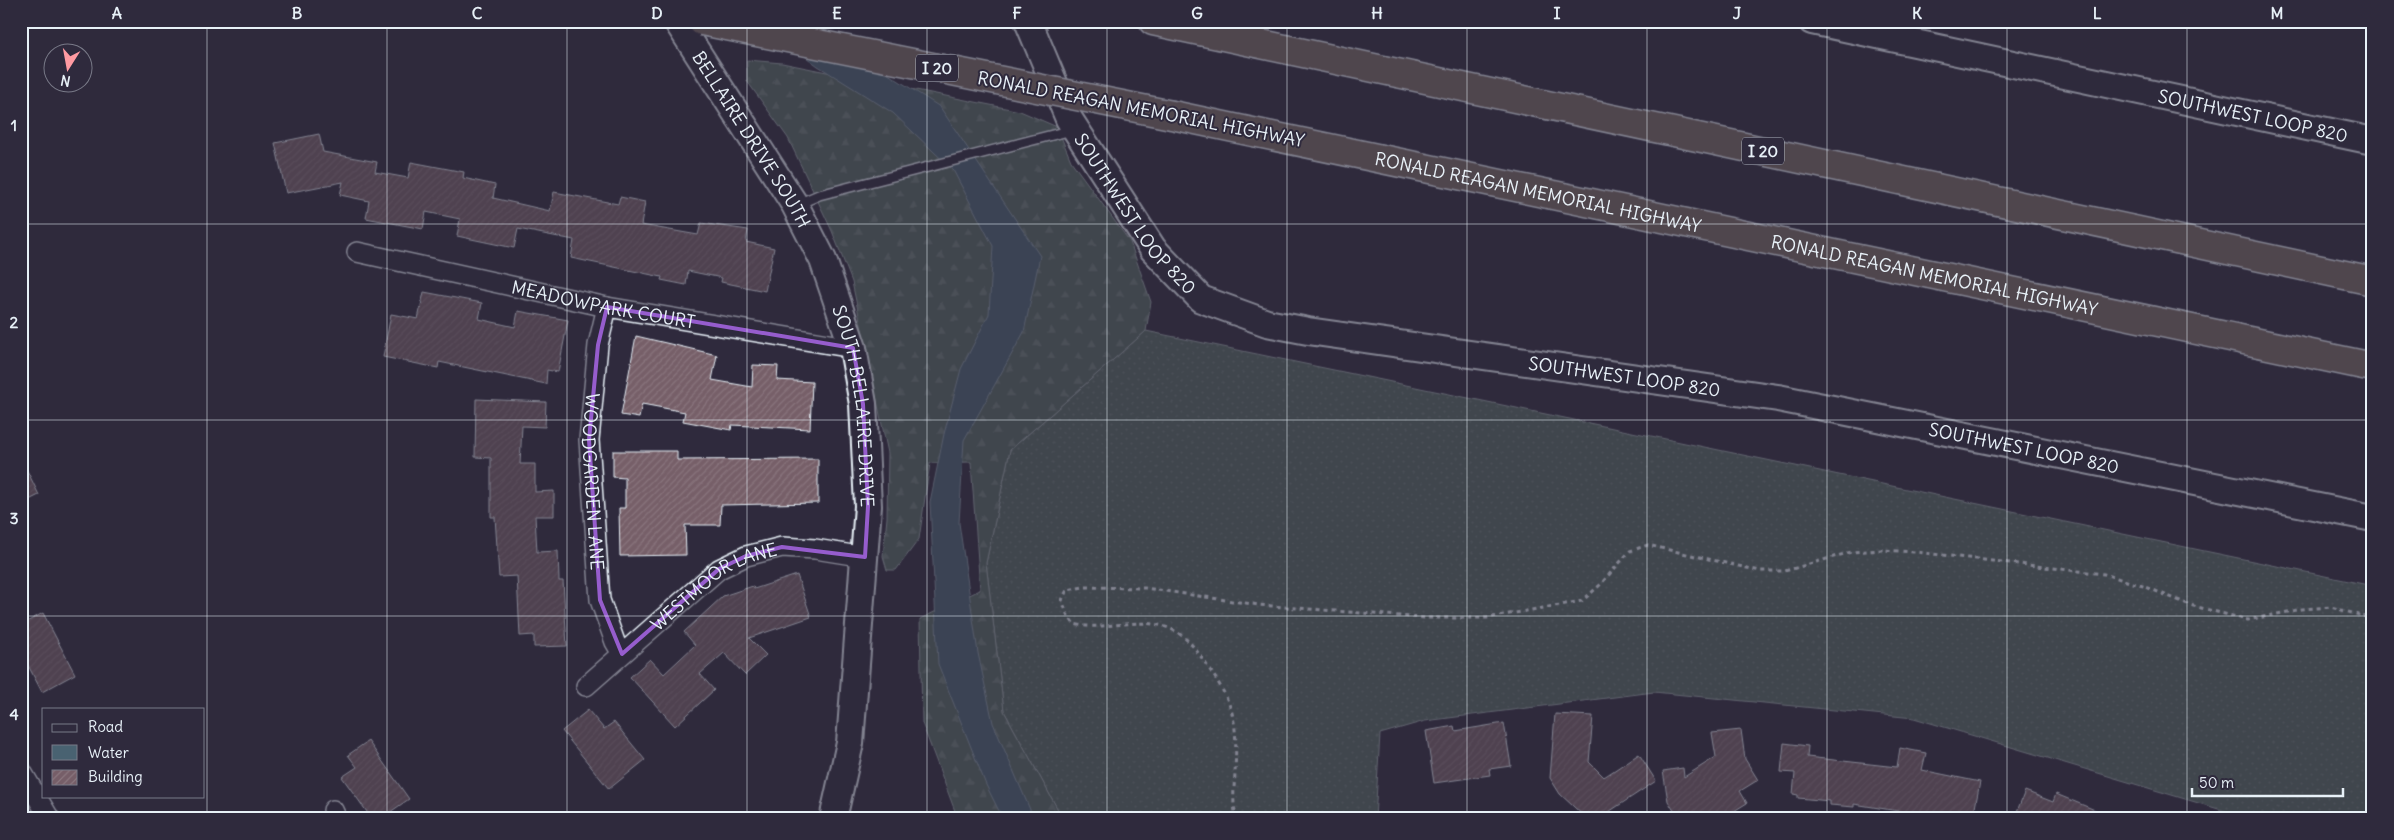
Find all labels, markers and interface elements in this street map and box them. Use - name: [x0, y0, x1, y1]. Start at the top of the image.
- text: A: [112, 3, 122, 23]
- text: B: [292, 3, 303, 23]
- text: C: [472, 3, 483, 23]
- text: D: [651, 3, 663, 23]
- text: E: [832, 3, 842, 23]
- text: F: [1012, 3, 1022, 23]
- text: G: [1191, 3, 1203, 23]
- text: H: [1371, 3, 1383, 23]
- text: I: [1554, 3, 1561, 23]
- text: J: [1733, 3, 1742, 23]
- text: K: [1912, 3, 1922, 23]
- text: L: [2093, 3, 2102, 23]
- text: M: [2271, 3, 2284, 23]
- north arrow: [42, 42, 92, 92]
- street label: BELLAIRE DRIVE SOUTH: [688, 47, 816, 231]
- road number: I 20: [916, 54, 958, 82]
- street label: RONALD REAGAN MEMORIAL HIGHWAY: [975, 66, 1307, 152]
- text: N: [59, 71, 72, 91]
- street label: SOUTHWEST LOOP 820: [2156, 84, 2350, 147]
- text: 1: [11, 115, 17, 135]
- street label: SOUTHWEST LOOP 820: [1070, 129, 1201, 299]
- road number: I 20: [1742, 138, 1784, 164]
- street label: RONALD REAGAN MEMORIAL HIGHWAY: [1373, 146, 1703, 237]
- street label: RONALD REAGAN MEMORIAL HIGHWAY: [1769, 230, 2100, 320]
- street label: MEADOWPARK COURT: [509, 275, 697, 333]
- street label: SOUTH BELLAIRE DRIVE: [828, 302, 880, 508]
- text: 2: [10, 312, 19, 332]
- street label: SOUTHWEST LOOP 820: [1527, 351, 1722, 401]
- street label: WOODGARDEN LANE: [577, 392, 609, 571]
- street label: SOUTHWEST LOOP 820: [1927, 417, 2121, 478]
- text: 3: [9, 508, 19, 528]
- street label: WESTMOOR LANE: [646, 537, 779, 635]
- text: 4: [9, 704, 19, 724]
- legend: [42, 708, 205, 798]
- text: Road: [88, 717, 123, 736]
- text: Water: [88, 743, 129, 762]
- scale bar: [2192, 765, 2343, 797]
- text: Building: [88, 767, 143, 786]
- text: 50 m: [2199, 773, 2234, 792]

